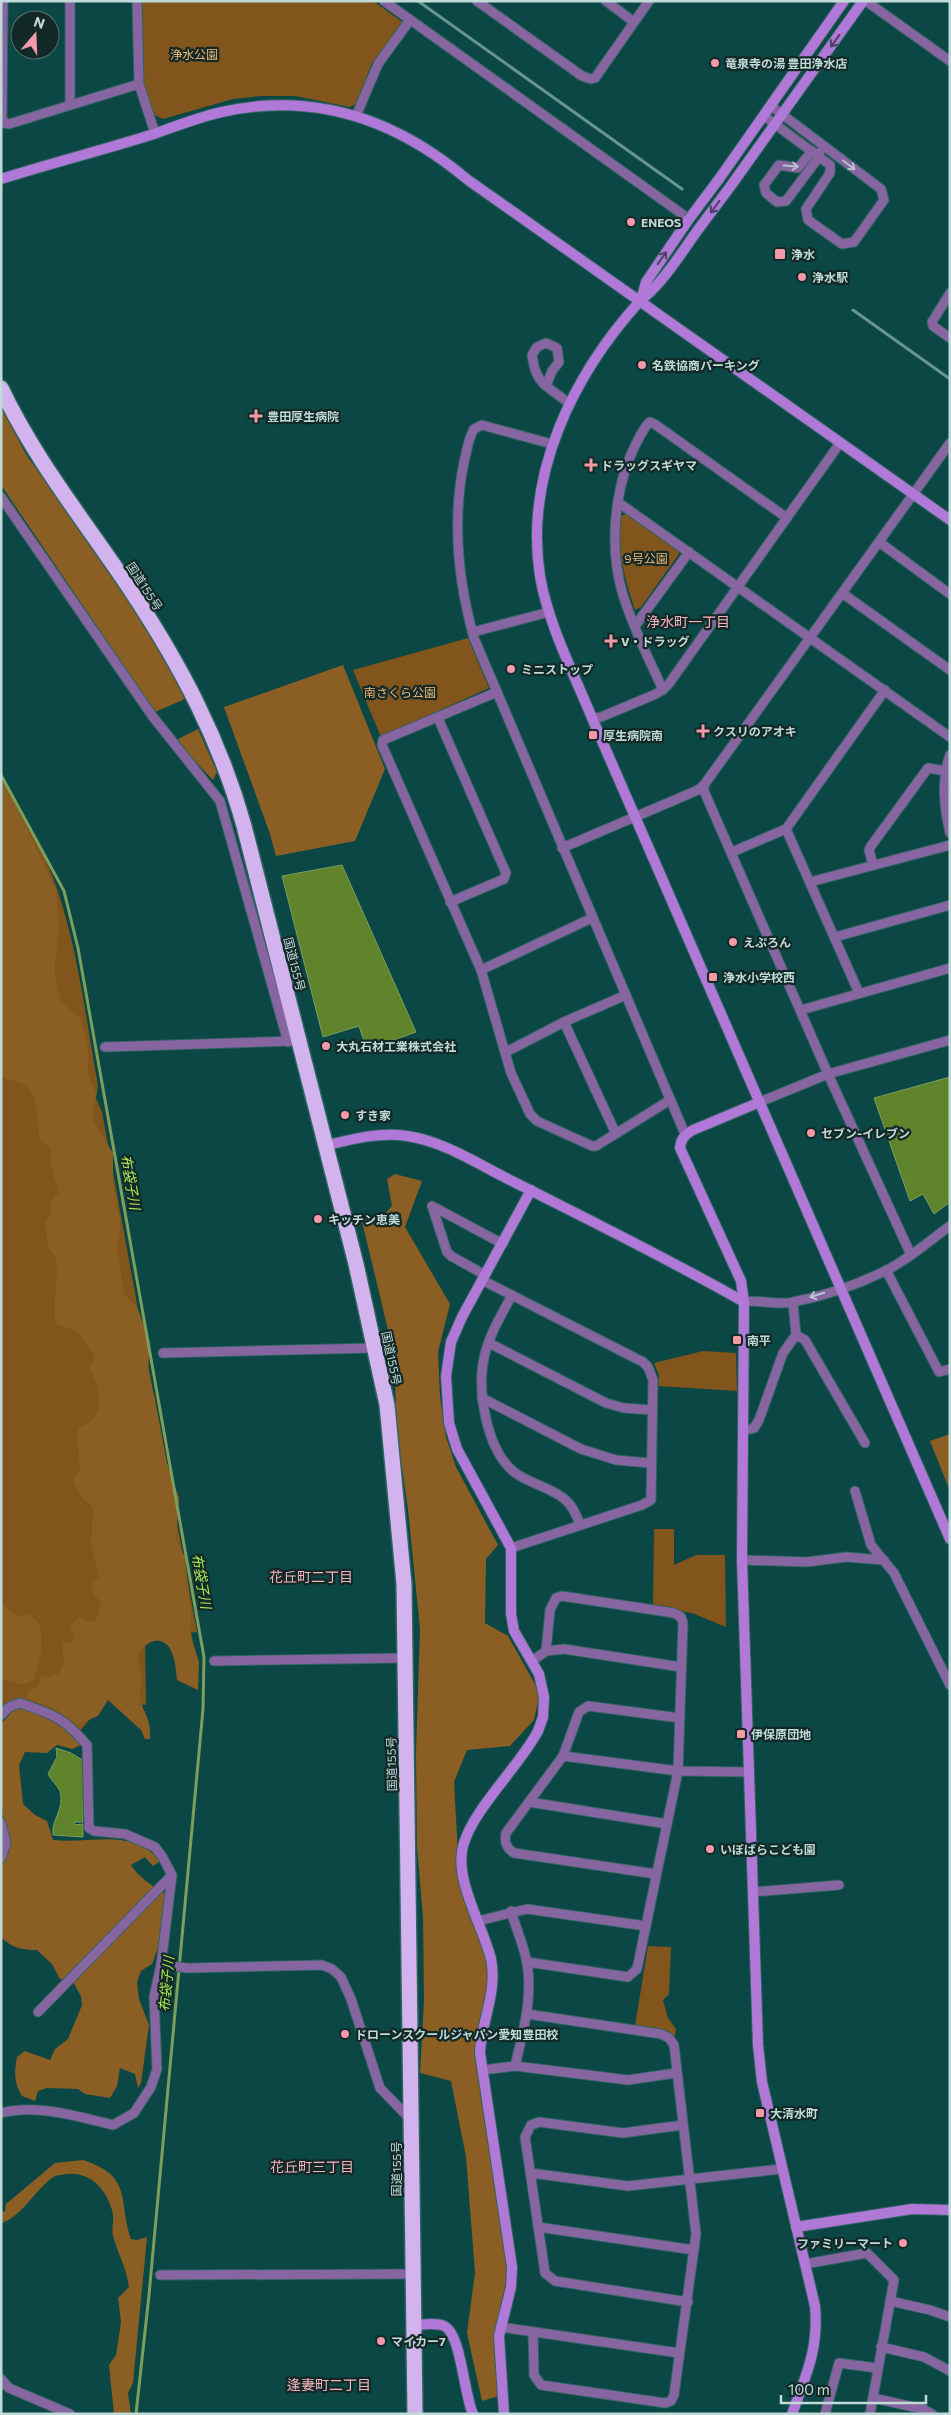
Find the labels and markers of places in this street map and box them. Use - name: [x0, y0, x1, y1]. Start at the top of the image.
- place label: 竜泉寺の湯 豊田浄水店: [725, 56, 847, 70]
- marker: 竜泉寺の湯 豊田浄水店: [709, 57, 721, 69]
- place label: ENEOS: [641, 215, 681, 229]
- marker: ENEOS: [625, 216, 637, 228]
- marker: 浄水: [773, 247, 787, 261]
- place label: 浄水: [791, 247, 815, 261]
- place label: 浄水駅: [812, 270, 848, 284]
- marker: 浄水駅: [796, 271, 808, 283]
- place label: 名鉄協商パーキング: [652, 358, 760, 372]
- marker: 名鉄協商パーキング: [636, 359, 648, 371]
- marker: 豊田厚生病院: [249, 409, 263, 423]
- place label: 豊田厚生病院: [267, 409, 339, 423]
- place label: ドラッグスギヤマ: [601, 458, 697, 472]
- marker: ドラッグスギヤマ: [585, 459, 597, 471]
- place label: V・ドラッグ: [621, 634, 690, 648]
- marker: V・ドラッグ: [605, 635, 617, 647]
- place label: ミニストップ: [521, 662, 593, 676]
- marker: ミニストップ: [505, 663, 517, 675]
- place label: クスリのアオキ: [713, 724, 797, 738]
- marker: クスリのアオキ: [697, 725, 709, 737]
- place label: 厚生病院南: [603, 728, 663, 742]
- marker: 厚生病院南: [587, 729, 599, 741]
- place label: えぷろん: [743, 935, 791, 949]
- marker: えぷろん: [727, 936, 739, 948]
- place label: 浄水小学校西: [723, 970, 795, 984]
- marker: 浄水小学校西: [707, 971, 719, 983]
- place label: 大丸石材工業株式会社: [336, 1039, 456, 1053]
- marker: 大丸石材工業株式会社: [320, 1040, 332, 1052]
- place label: すき家: [355, 1108, 391, 1122]
- marker: すき家: [339, 1109, 351, 1121]
- place label: セブン-イレブン: [821, 1126, 910, 1140]
- marker: セブン-イレブン: [805, 1127, 817, 1139]
- place label: キッチン恵美: [328, 1212, 400, 1226]
- marker: キッチン恵美: [312, 1213, 324, 1225]
- place label: 南平: [747, 1333, 771, 1347]
- marker: 南平: [731, 1334, 743, 1346]
- place label: 伊保原団地: [751, 1727, 811, 1741]
- marker: 伊保原団地: [735, 1728, 747, 1740]
- place label: いぼばらこども園: [720, 1842, 816, 1856]
- marker: いぼばらこども園: [704, 1843, 716, 1855]
- place label: ドローンスクールジャパン愛知豊田校: [355, 2027, 558, 2041]
- marker: ドローンスクールジャパン愛知豊田校: [339, 2028, 351, 2040]
- place label: 大清水町: [770, 2106, 818, 2120]
- marker: 大清水町: [754, 2107, 766, 2119]
- place label: ファミリーマート: [797, 2236, 893, 2250]
- marker: ファミリーマート: [897, 2237, 909, 2249]
- place label: マイカー7: [391, 2334, 446, 2348]
- marker: マイカー7: [375, 2335, 387, 2347]

